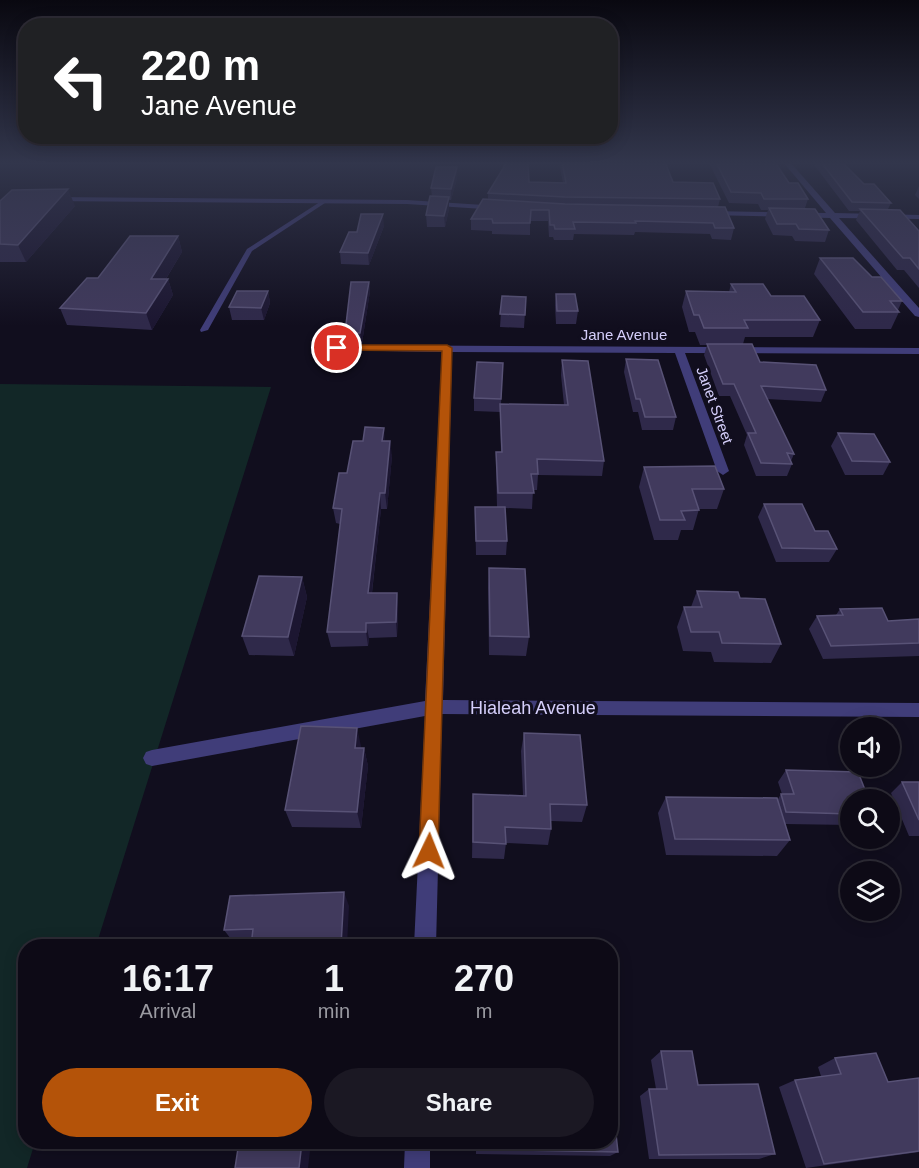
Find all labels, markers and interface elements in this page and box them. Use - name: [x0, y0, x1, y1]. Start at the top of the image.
- icon: left: [42, 42, 120, 120]
- text: 220 m: [141, 42, 260, 89]
- text: Jane Avenue: [141, 91, 297, 121]
- pin: [311, 322, 362, 373]
- street label: Jane Avenue: [581, 326, 667, 343]
- icon: arrive: [320, 331, 353, 364]
- street label: Janet Street: [693, 364, 737, 447]
- street label: Hialeah Avenue: [470, 698, 596, 718]
- map controls: [840, 717, 900, 921]
- button: sound: [840, 717, 900, 777]
- button: search: [840, 789, 900, 849]
- position arrow: [397, 819, 461, 883]
- button: layers: [840, 861, 900, 921]
- text: 16:17: [122, 958, 214, 999]
- text: 1: [324, 958, 344, 999]
- text: 270: [454, 958, 514, 999]
- text: Arrival: [140, 1000, 196, 1022]
- text: min: [318, 1000, 350, 1022]
- text: m: [476, 1000, 492, 1022]
- button: Exit: [42, 1068, 312, 1137]
- button: Share: [324, 1068, 594, 1137]

